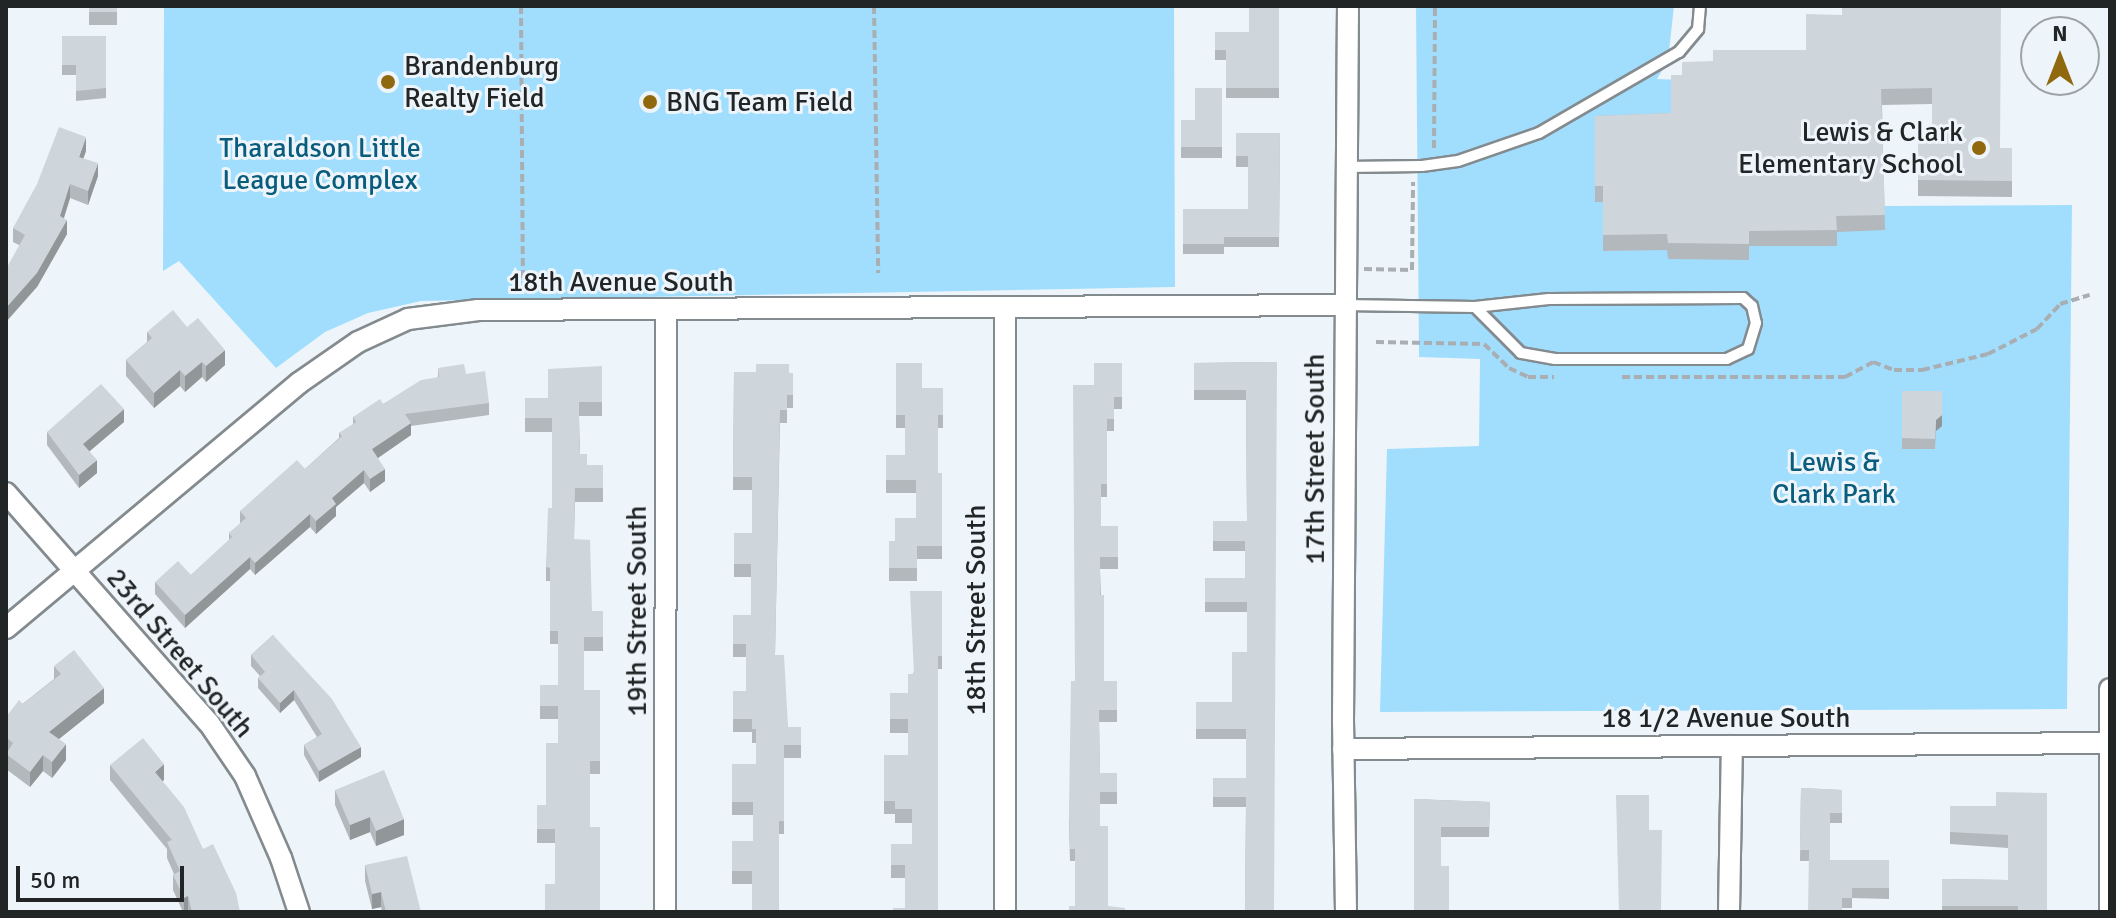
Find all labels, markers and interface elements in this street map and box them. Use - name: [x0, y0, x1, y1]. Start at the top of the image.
- north arrow: [2020, 16, 2100, 96]
- text: N: [2052, 20, 2068, 47]
- place label: Brandenburg Realty Field: [404, 49, 559, 115]
- marker: Brandenburg Realty Field: [379, 73, 397, 91]
- place label: BNG Team Field: [666, 85, 853, 119]
- marker: BNG Team Field: [641, 93, 659, 111]
- place label: Lewis & Clark Elementary School: [1738, 115, 1963, 181]
- park label: Tharaldson Little League Complex: [219, 131, 421, 197]
- marker: Lewis & Clark Elementary School: [1970, 139, 1988, 157]
- street label: 18th Avenue South: [508, 265, 734, 299]
- street label: 17th Street South: [1298, 353, 1332, 565]
- park label: Lewis & Clark Park: [1772, 445, 1896, 511]
- street label: 18th Street South: [959, 504, 993, 716]
- street label: 19th Street South: [620, 505, 654, 717]
- street label: 23rd Street South: [99, 561, 261, 745]
- street label: 18 1/2 Avenue South: [1602, 701, 1850, 735]
- scale bar: [20, 850, 188, 900]
- text: 50 m: [30, 865, 80, 895]

